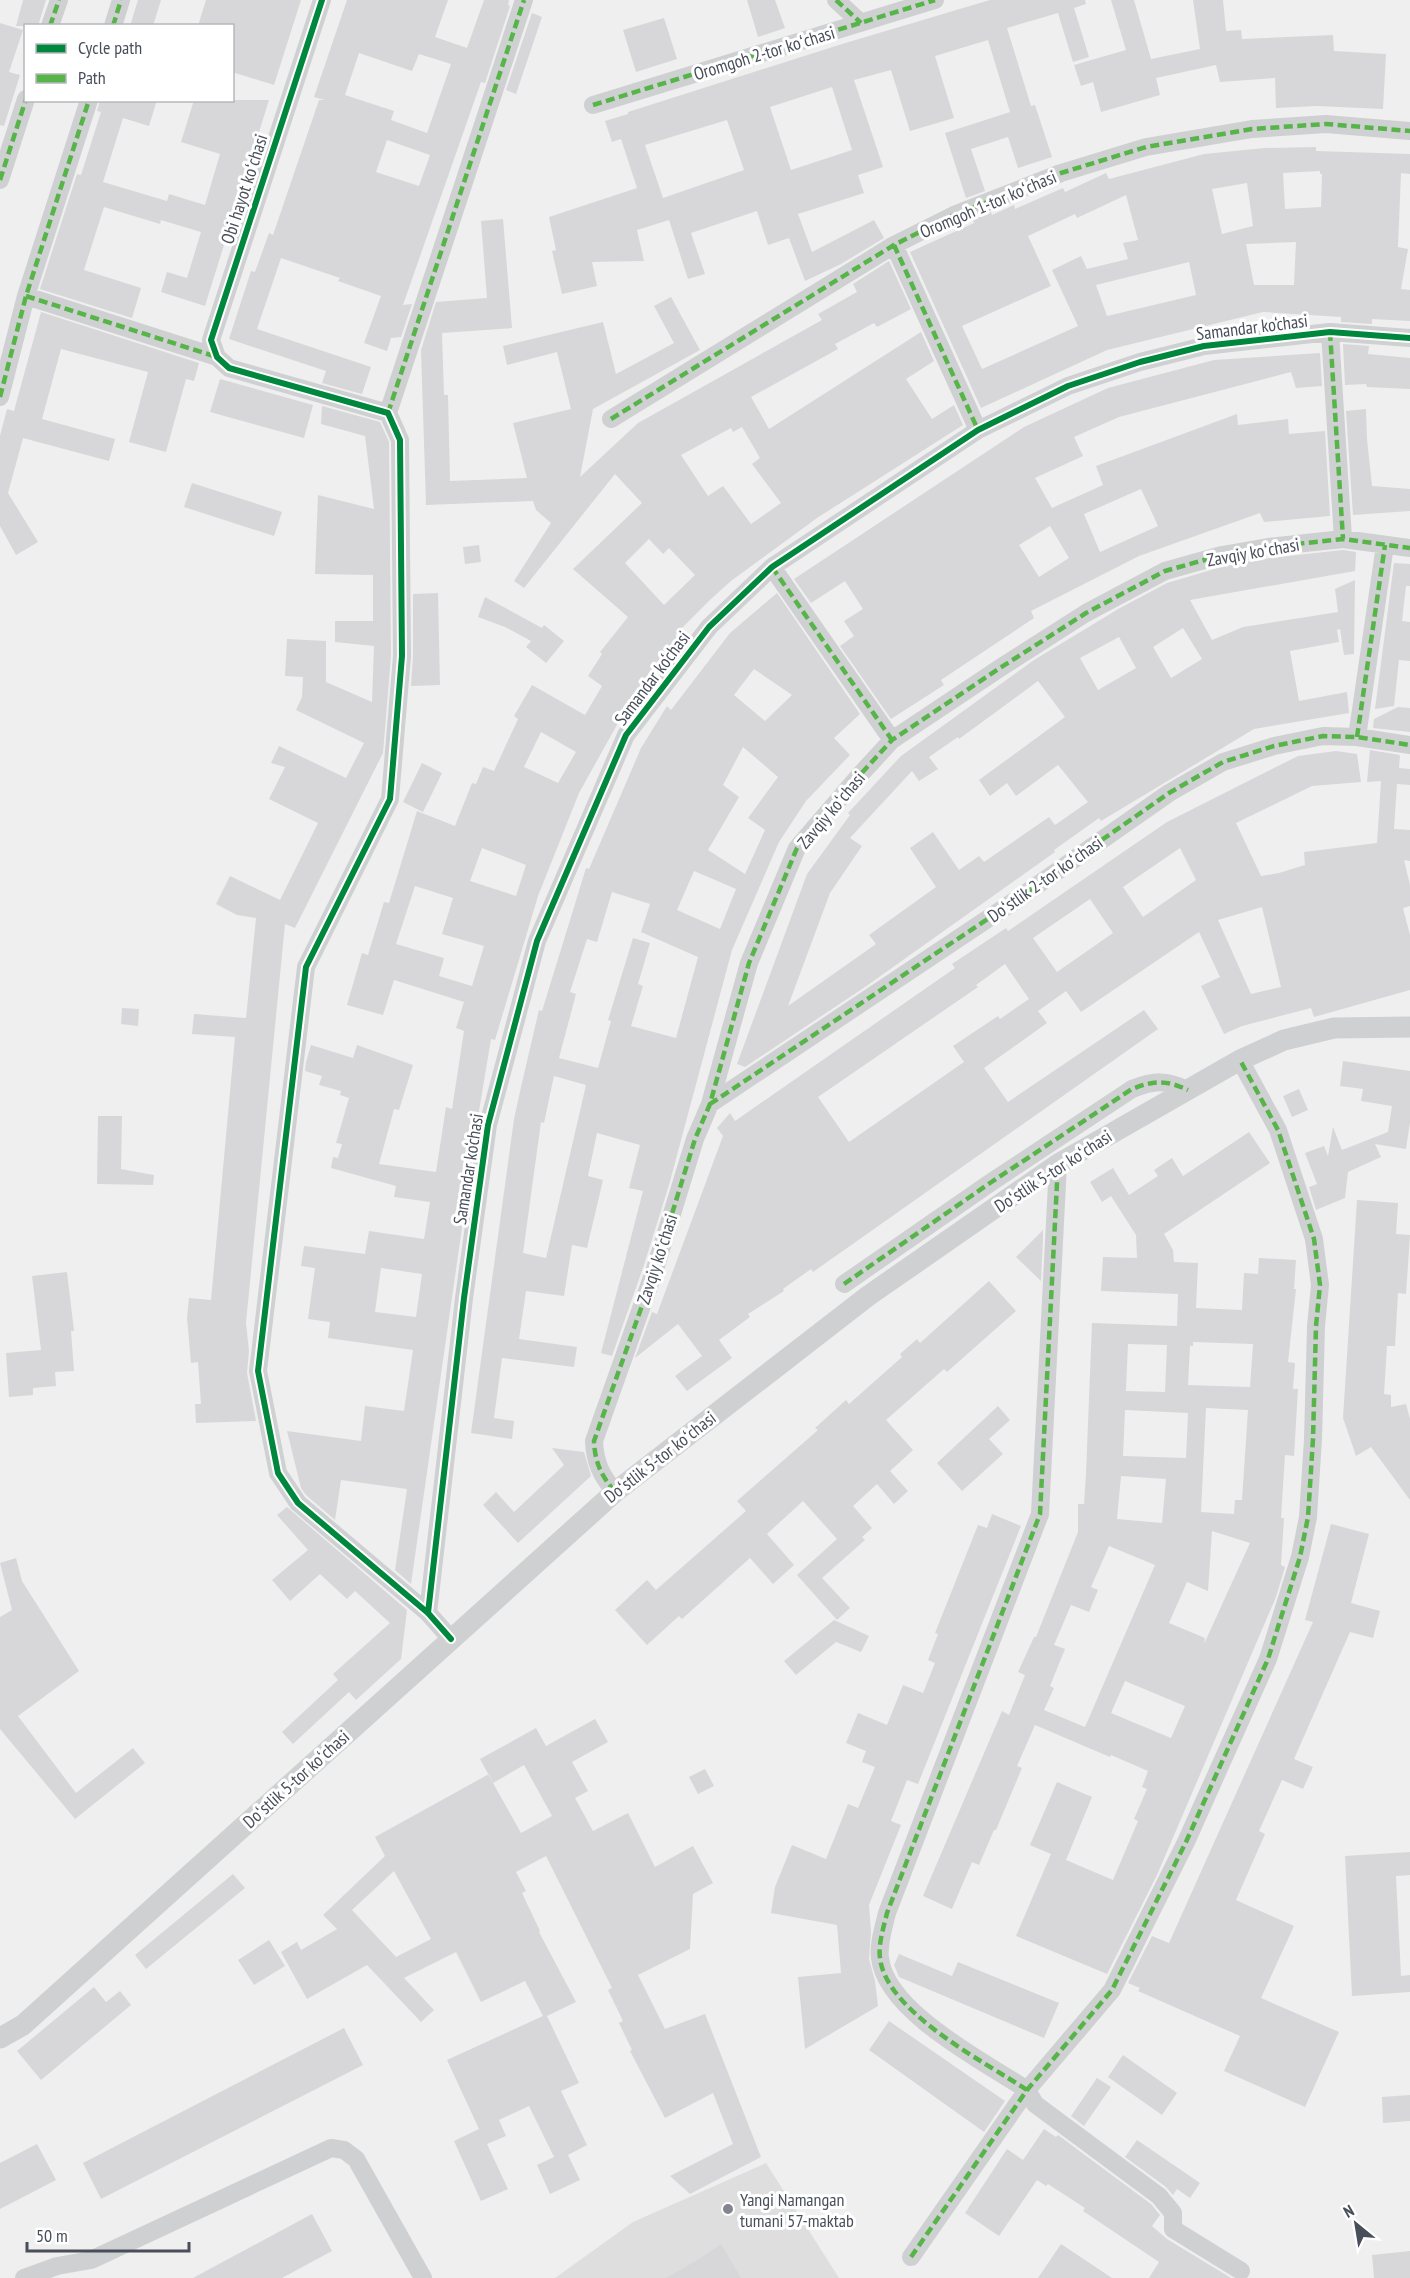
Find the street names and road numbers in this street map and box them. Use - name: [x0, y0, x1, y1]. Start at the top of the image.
- street label: Oromgoh 2-tor koʻchasi: [691, 21, 837, 85]
- street label: Obi hayot koʻchasi: [215, 131, 273, 247]
- street label: Oromgoh 1-tor koʻchasi: [916, 165, 1060, 243]
- street label: Samandar ko‘chasi: [1195, 309, 1309, 345]
- street label: Zavqiy koʻchasi: [1205, 533, 1301, 571]
- street label: Samandar ko‘chasi: [609, 626, 695, 730]
- street label: Zavqiy koʻchasi: [792, 767, 870, 853]
- street label: Doʻstlik 2-tor koʻchasi: [983, 831, 1107, 927]
- street label: Samandar ko‘chasi: [448, 1112, 488, 1226]
- street label: Doʻstlik 5-tor koʻchasi: [990, 1124, 1116, 1218]
- street label: Zavqiy koʻchasi: [632, 1211, 682, 1307]
- street label: Doʻstlik 5-tor koʻchasi: [600, 1406, 720, 1508]
- street label: Doʻstlik 5-tor koʻchasi: [238, 1725, 354, 1833]

